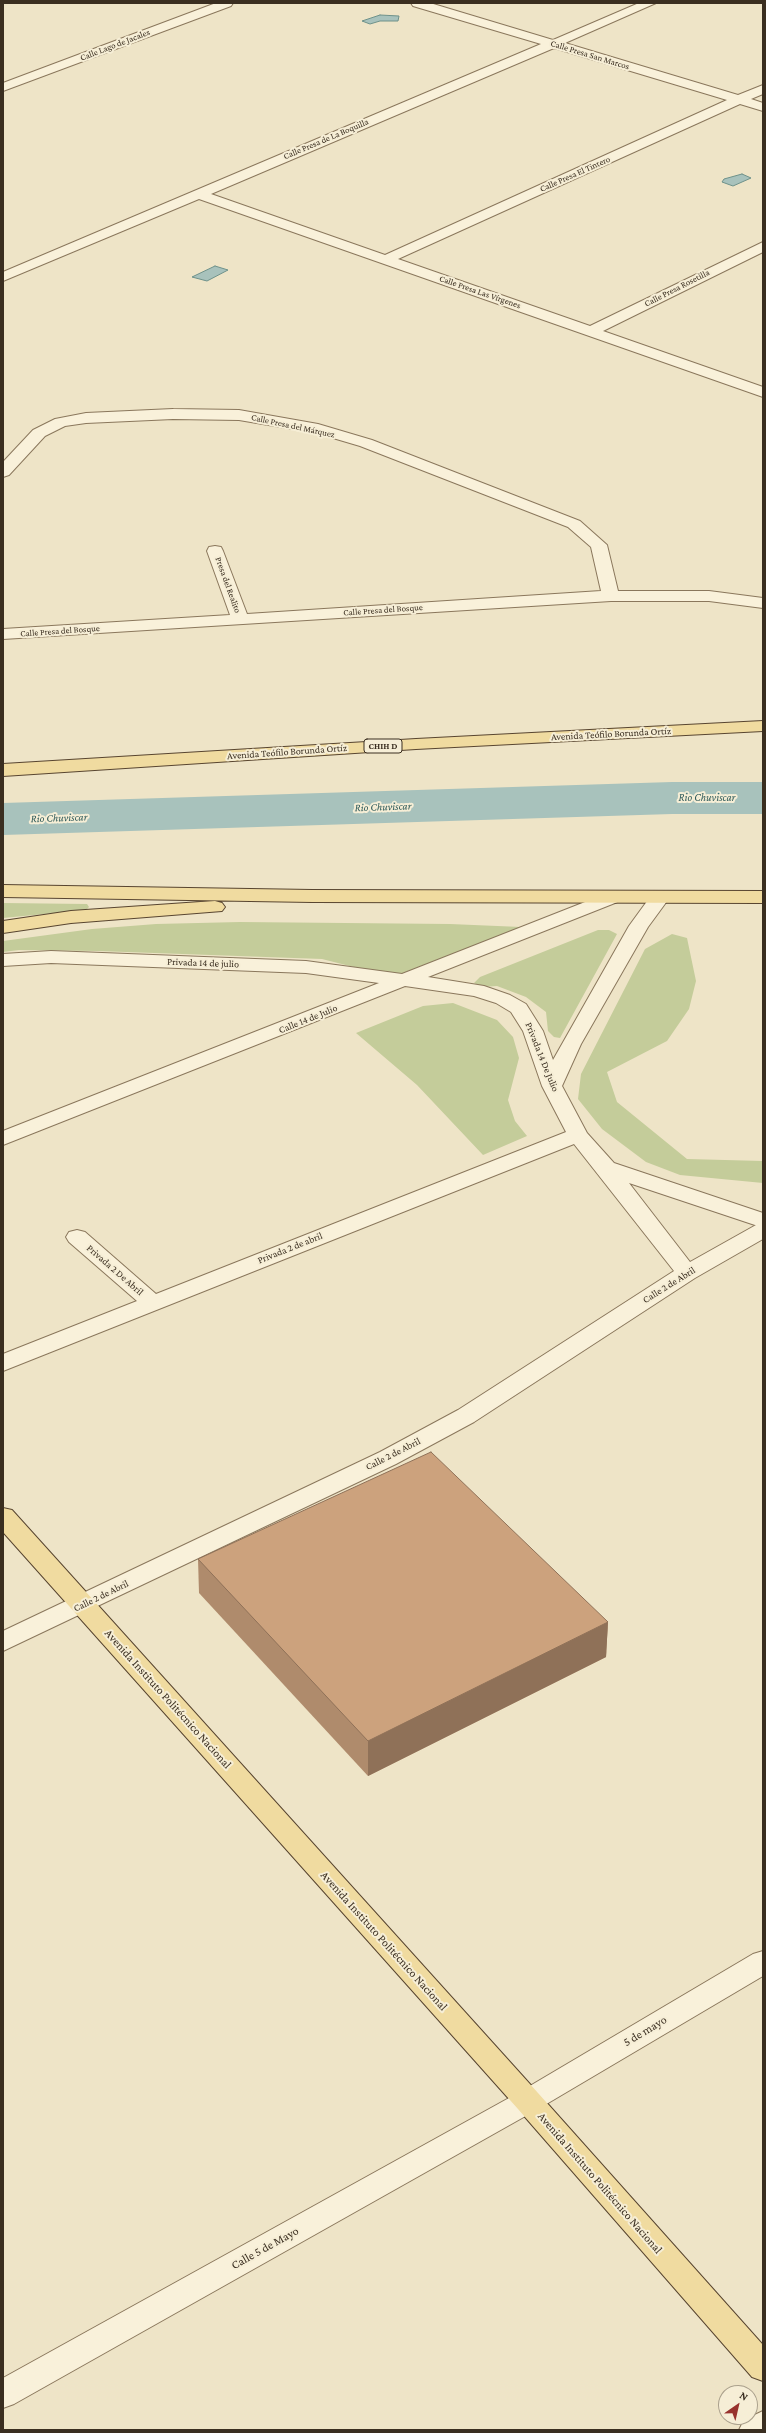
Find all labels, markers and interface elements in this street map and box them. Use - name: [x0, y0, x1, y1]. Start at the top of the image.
- street label: Calle Lago de Jacales: [79, 27, 151, 63]
- street label: Calle Presa San Marcos: [549, 38, 631, 72]
- street label: Calle Presa de La Boquilla: [282, 116, 370, 162]
- street label: Calle Presa El Tintero: [538, 154, 612, 194]
- street label: Calle Presa Rosetilla: [643, 267, 711, 309]
- street label: Calle Presa Las Vírgenes: [438, 273, 522, 311]
- street label: Calle Presa del Márquez: [250, 412, 336, 440]
- street label: Presa del Realito: [213, 556, 243, 614]
- street label: Calle Presa del Bosque: [343, 602, 423, 618]
- street label: Calle Presa del Bosque: [20, 623, 100, 639]
- street label: Avenida Teófilo Borunda Ortíz: [551, 725, 671, 743]
- road number: CHIH D: [364, 739, 402, 753]
- street label: Avenida Teófilo Borunda Ortíz: [227, 742, 347, 762]
- water label: Rio Chuviscar: [679, 791, 735, 805]
- water label: Rio Chuviscar: [354, 799, 412, 815]
- water label: Rio Chuviscar: [30, 810, 88, 826]
- street label: Privada 14 de julio: [167, 956, 239, 970]
- street label: Calle 14 de Julio: [277, 1002, 339, 1036]
- street label: Privada 14 De Julio: [523, 1021, 561, 1093]
- street label: Privada 2 de abril: [256, 1230, 324, 1266]
- street label: Privada 2 De Abril: [84, 1242, 146, 1298]
- street label: Calle 2 de Abril: [640, 1264, 698, 1306]
- street label: Calle 2 de Abril: [364, 1435, 422, 1473]
- street label: Calle 2 de Abril: [72, 1578, 130, 1614]
- street label: Avenida Instituto Politécnico Nacional: [101, 1626, 235, 1772]
- street label: Avenida Instituto Politécnico Nacional: [317, 1868, 451, 2014]
- street label: 5 de mayo: [621, 2012, 669, 2050]
- street label: Avenida Instituto Politécnico Nacional: [535, 2109, 665, 2257]
- street label: Calle 5 de Mayo: [229, 2224, 301, 2272]
- north arrow: [718, 2385, 758, 2425]
- text: N: [738, 2389, 751, 2403]

